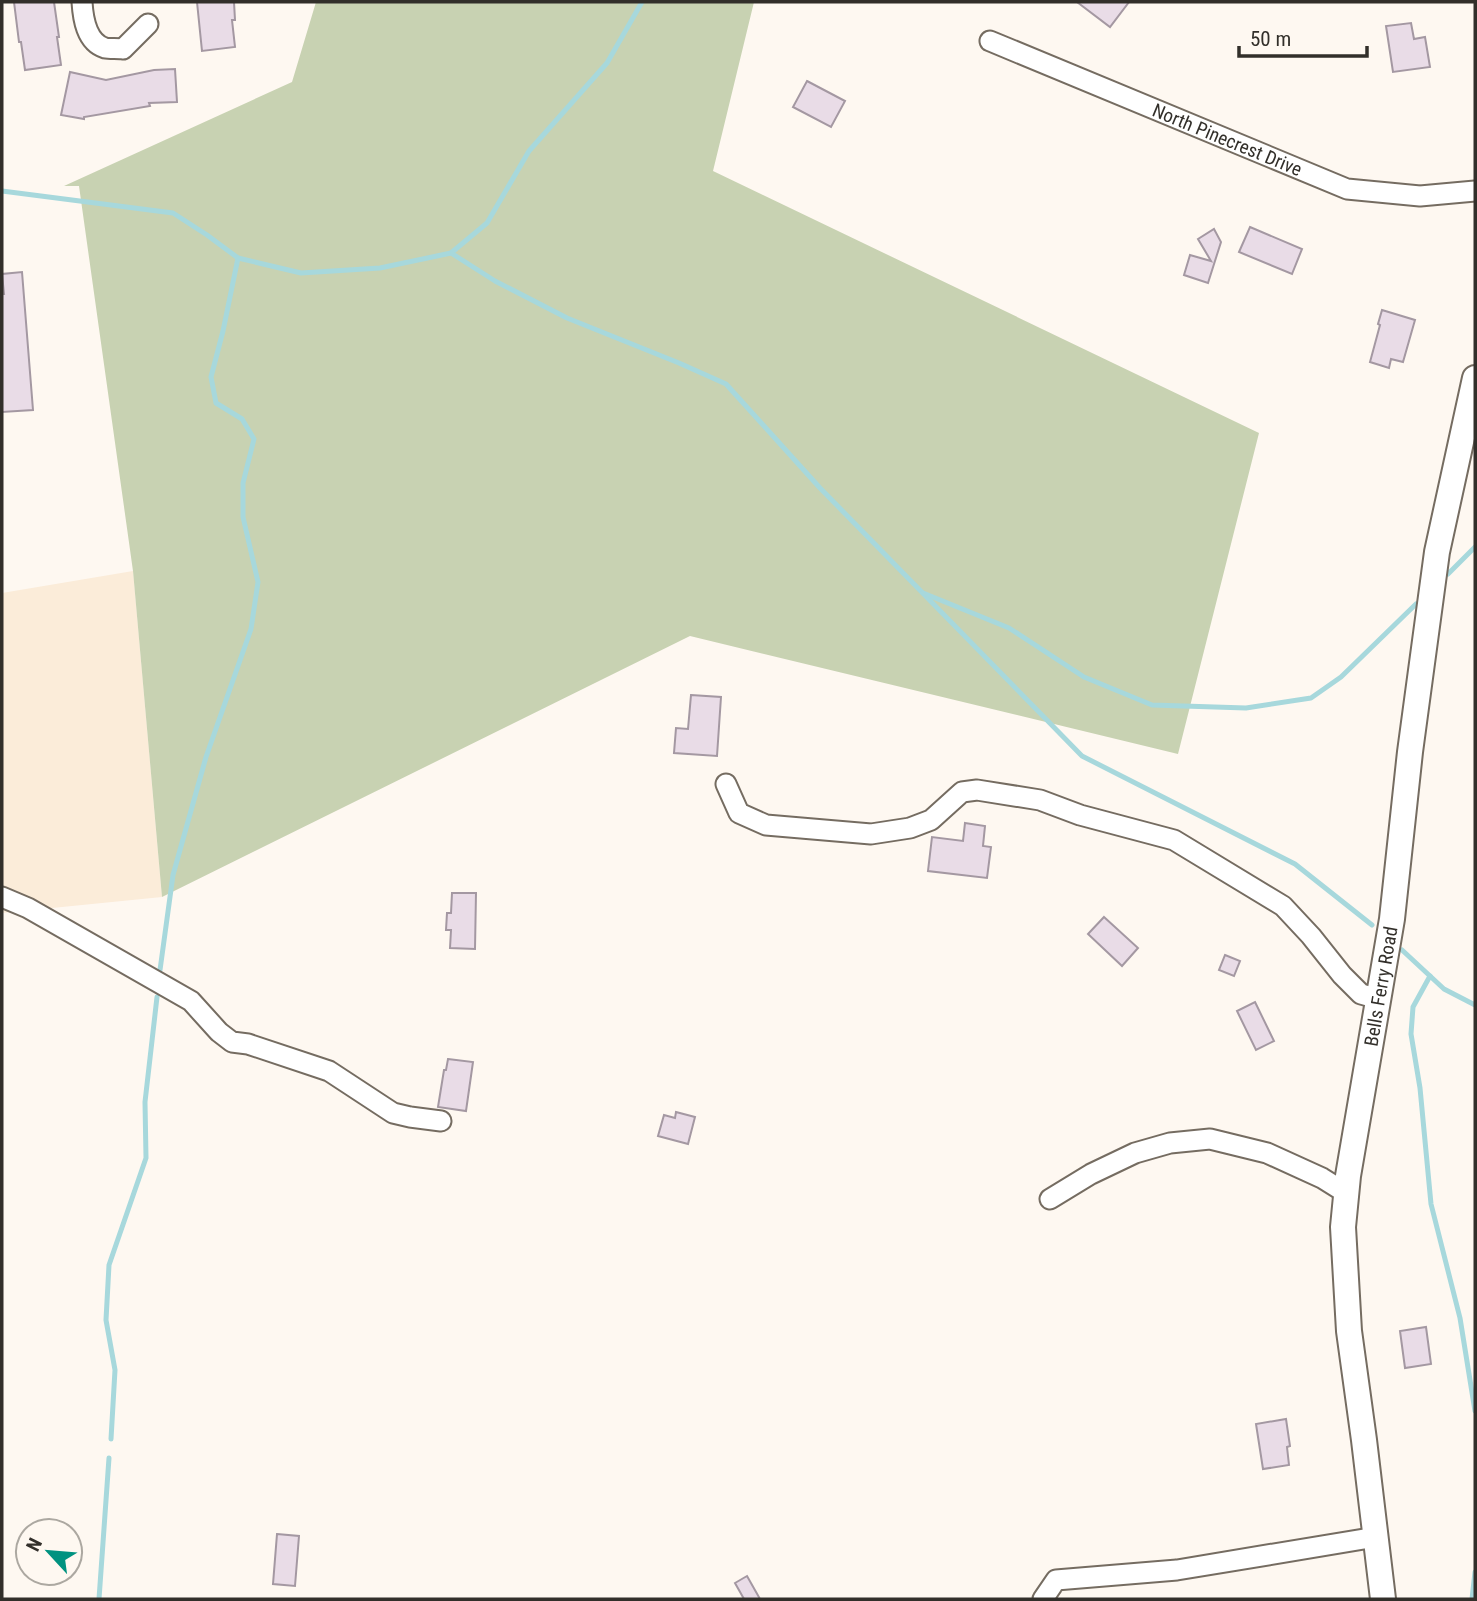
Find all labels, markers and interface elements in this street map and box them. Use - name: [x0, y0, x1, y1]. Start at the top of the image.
- scale bar: [1239, 14, 1367, 58]
- text: 50 m: [1250, 27, 1291, 51]
- street label: North Pinecrest Drive: [1149, 99, 1305, 181]
- street label: Bells Ferry Road: [1359, 925, 1403, 1048]
- north arrow: [14, 1517, 84, 1587]
- text: N: [21, 1534, 47, 1555]

